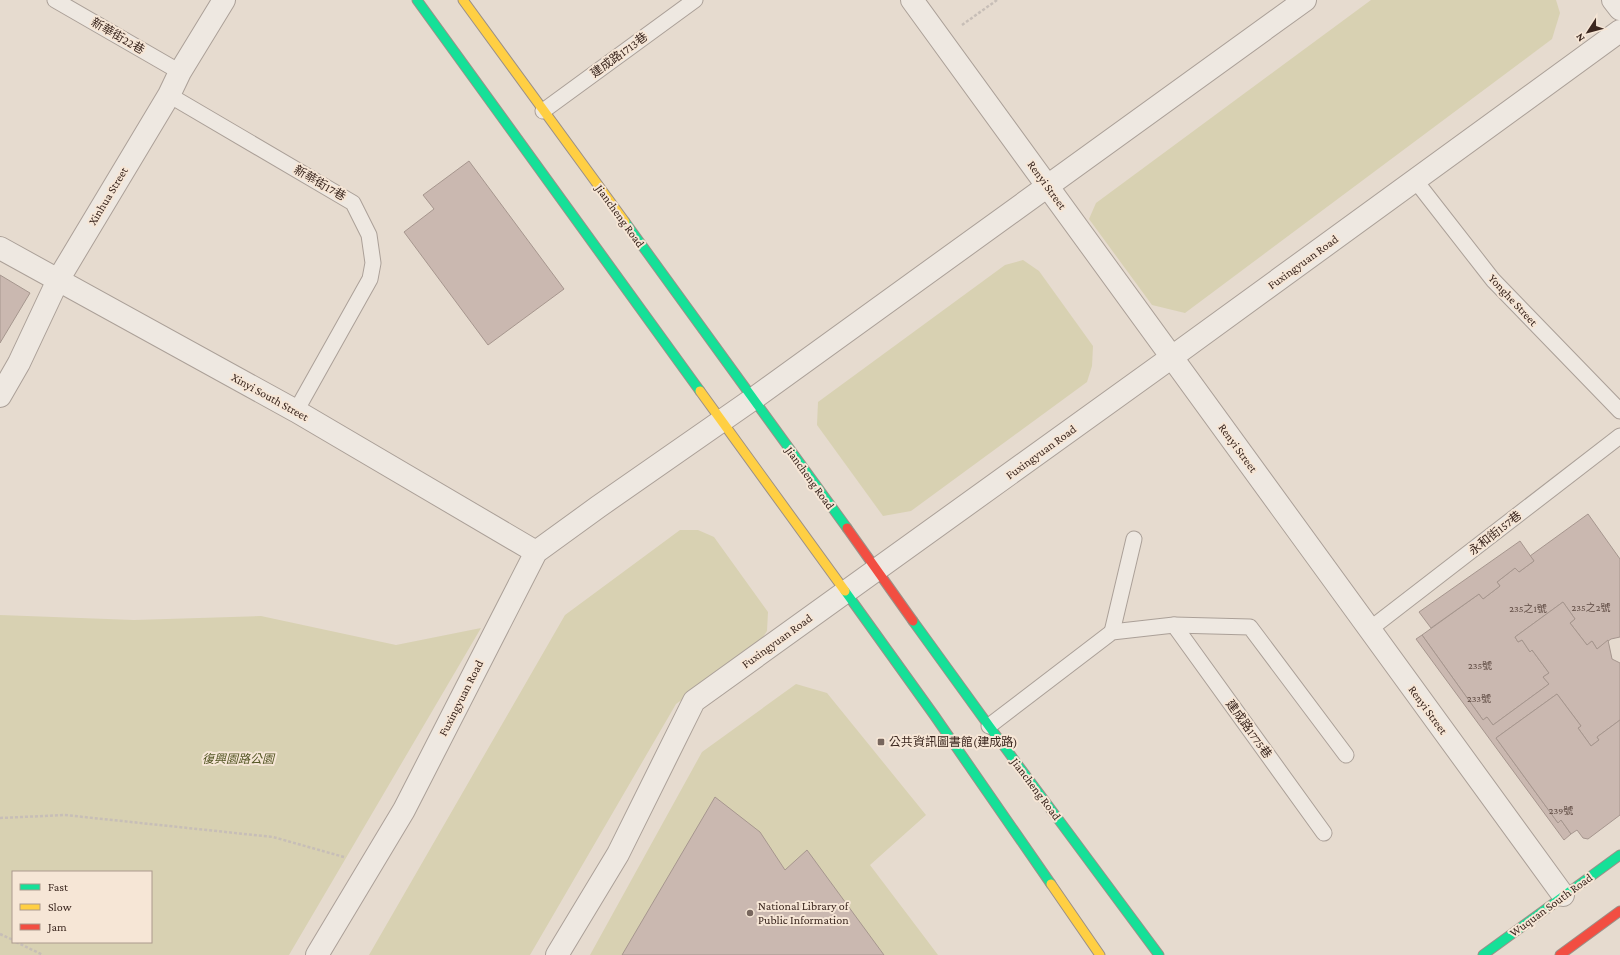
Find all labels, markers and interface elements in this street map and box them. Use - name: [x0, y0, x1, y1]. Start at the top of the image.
- north arrow: [1568, 12, 1608, 52]
- street label: 新華街22巷: [89, 15, 147, 57]
- street label: 建成路1713巷: [588, 30, 650, 80]
- text: N: [1573, 31, 1587, 44]
- street label: Renyi Street: [1025, 158, 1070, 213]
- street label: 新華街17巷: [292, 163, 348, 203]
- street label: Xinhua Street: [85, 164, 131, 228]
- street label: Jiancheng Road: [592, 181, 648, 251]
- street label: Fuxingyuan Road: [1265, 231, 1341, 292]
- street label: Yonghe Street: [1485, 271, 1541, 330]
- street label: Xinyi South Street: [229, 370, 312, 424]
- street label: Fuxingyuan Road: [1003, 421, 1079, 482]
- street label: Renyi Street: [1216, 421, 1261, 476]
- street label: Jiancheng Road: [782, 443, 838, 513]
- street label: 永和街157巷: [1466, 508, 1524, 558]
- house number: 235之2號: [1572, 602, 1611, 613]
- house number: 235之1號: [1509, 603, 1547, 614]
- street label: Fuxingyuan Road: [739, 610, 815, 671]
- street label: Fuxingyuan Road: [436, 657, 487, 738]
- house number: 235號: [1468, 660, 1492, 671]
- street label: Renyi Street: [1406, 683, 1451, 738]
- house number: 233號: [1467, 693, 1491, 704]
- street label: 建成路1775巷: [1223, 697, 1275, 761]
- place label: 公共資訊圖書館(建成路): [889, 735, 1017, 749]
- marker: 公共資訊圖書館(建成路): [876, 737, 886, 747]
- park label: 復興園路公園: [202, 752, 276, 766]
- street label: Jiancheng Road: [1007, 754, 1064, 823]
- house number: 239號: [1549, 805, 1573, 816]
- street label: Wuquan South Road: [1507, 870, 1596, 940]
- legend: [12, 871, 152, 943]
- text: Fast: [48, 880, 69, 894]
- place label: National Library of Public Information: [758, 899, 850, 927]
- text: Slow: [48, 900, 72, 914]
- marker: National Library of Public Information: [745, 908, 755, 918]
- text: Jam: [47, 920, 67, 934]

